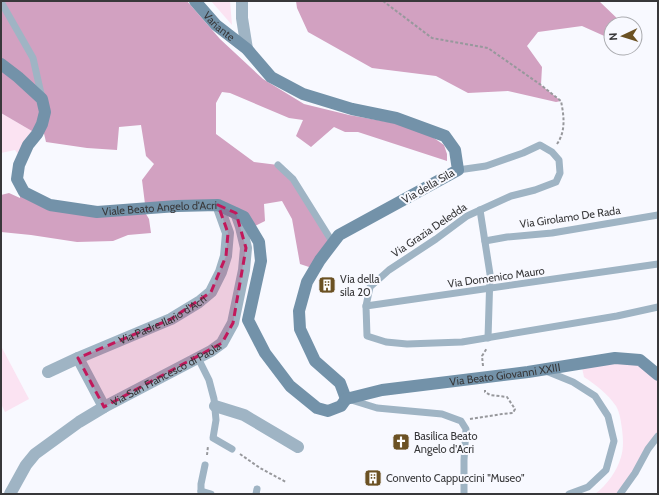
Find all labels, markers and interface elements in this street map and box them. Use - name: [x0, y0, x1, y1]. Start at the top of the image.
- street label: Variante: [200, 8, 238, 44]
- north arrow: [603, 16, 643, 56]
- text: N: [606, 32, 620, 41]
- street label: Via della Sila: [399, 165, 457, 207]
- street label: Viale Beato Angelo d'Acri: [101, 198, 217, 219]
- street label: Via Grazia Deledda: [389, 199, 470, 260]
- street label: Via Girolamo De Rada: [519, 203, 622, 231]
- street label: Via Domenico Mauro: [447, 263, 545, 291]
- place label: Via della sila 20: [340, 272, 380, 299]
- building icon: Via della sila 20: [317, 275, 337, 295]
- street label: Via Padre Ilario d'Acri: [117, 292, 209, 347]
- street label: Via San Francesco di Paola: [109, 339, 224, 409]
- street label: Via Beato Giovanni XXIII: [449, 360, 561, 389]
- place label: Basilica Beato Angelo d'Acri: [414, 429, 478, 456]
- church icon: Basilica Beato Angelo d'Acri: [391, 432, 411, 452]
- building icon: Convento Cappuccini "Museo": [363, 468, 383, 488]
- place label: Convento Cappuccini "Museo": [386, 471, 525, 485]

